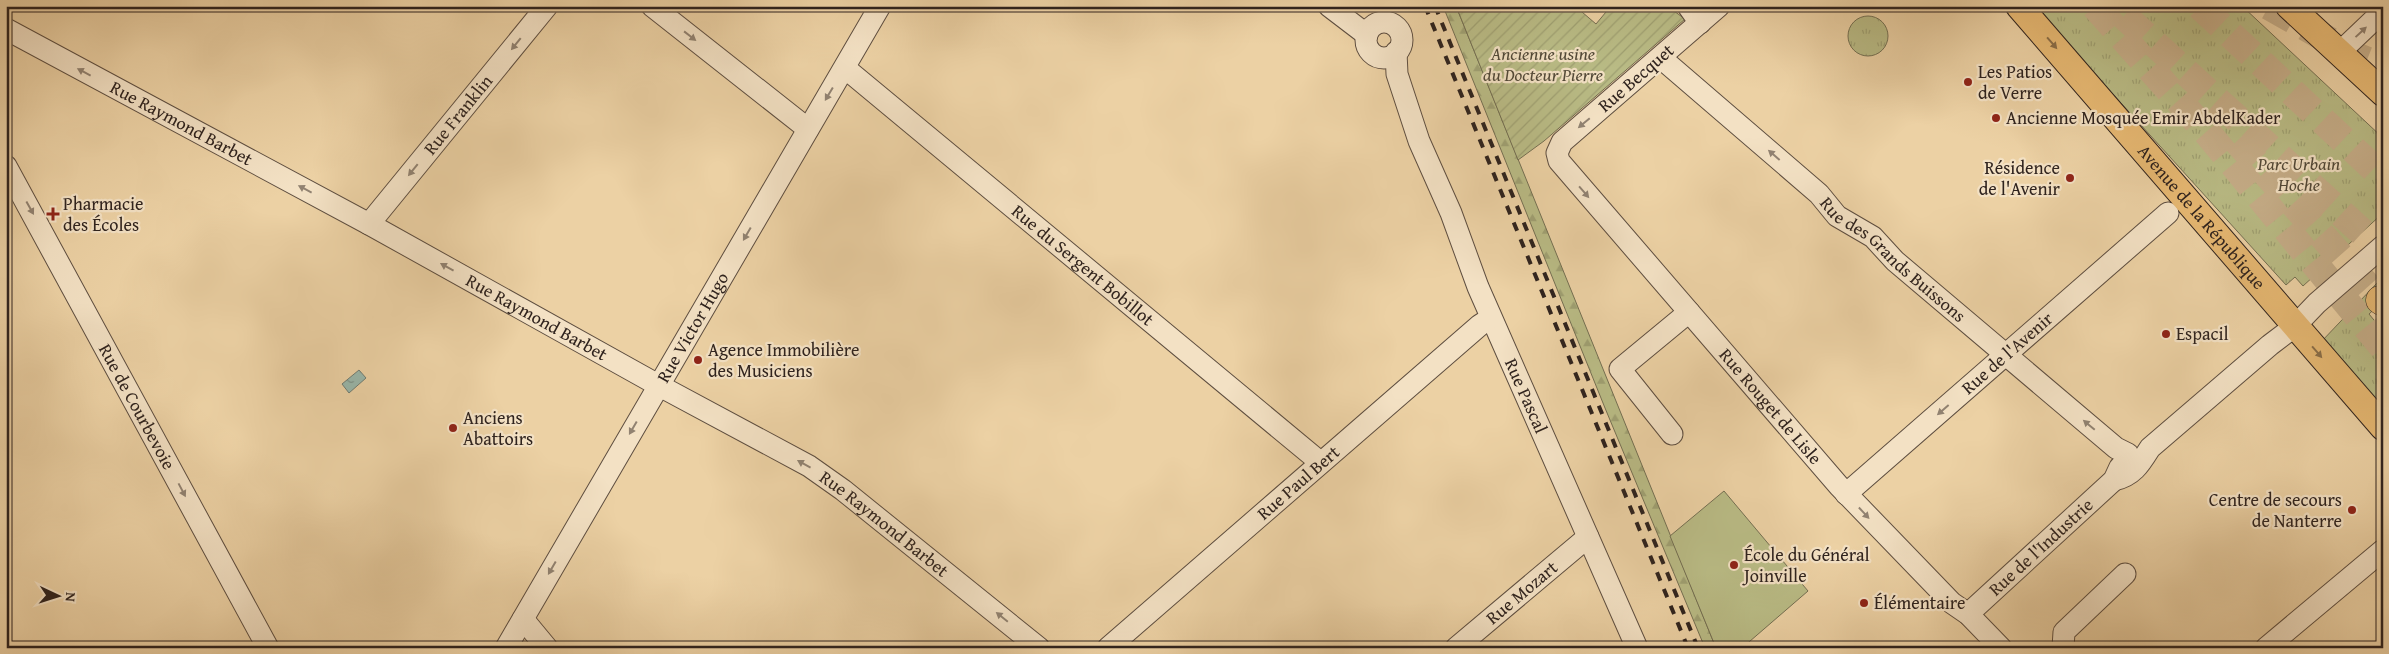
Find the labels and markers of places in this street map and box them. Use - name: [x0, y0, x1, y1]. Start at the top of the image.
- place label: Les Patios de Verre: [1978, 58, 2052, 106]
- marker: Les Patios de Verre: [1962, 76, 1974, 88]
- place label: Ancienne Mosquée Emir AbdelKader: [2006, 104, 2281, 131]
- marker: Ancienne Mosquée Emir AbdelKader: [1990, 112, 2002, 124]
- place label: Résidence de l'Avenir: [1979, 154, 2061, 202]
- marker: Résidence de l'Avenir: [2064, 172, 2076, 184]
- place label: Pharmacie des Écoles: [63, 190, 143, 238]
- marker: Pharmacie des Écoles: [47, 208, 59, 220]
- place label: Espacil: [2176, 320, 2229, 347]
- marker: Espacil: [2160, 328, 2172, 340]
- place label: Agence Immobilière des Musiciens: [708, 336, 859, 384]
- marker: Agence Immobilière des Musiciens: [692, 354, 704, 366]
- place label: Anciens Abattoirs: [463, 404, 533, 452]
- marker: Anciens Abattoirs: [447, 422, 459, 434]
- place label: Centre de secours de Nanterre: [2209, 486, 2342, 534]
- marker: Centre de secours de Nanterre: [2346, 504, 2358, 516]
- place label: École du Général Joinville: [1742, 541, 1869, 589]
- marker: École du Général Joinville: [1728, 559, 1740, 571]
- place label: Élémentaire: [1874, 589, 1965, 616]
- marker: Élémentaire: [1858, 597, 1870, 609]

